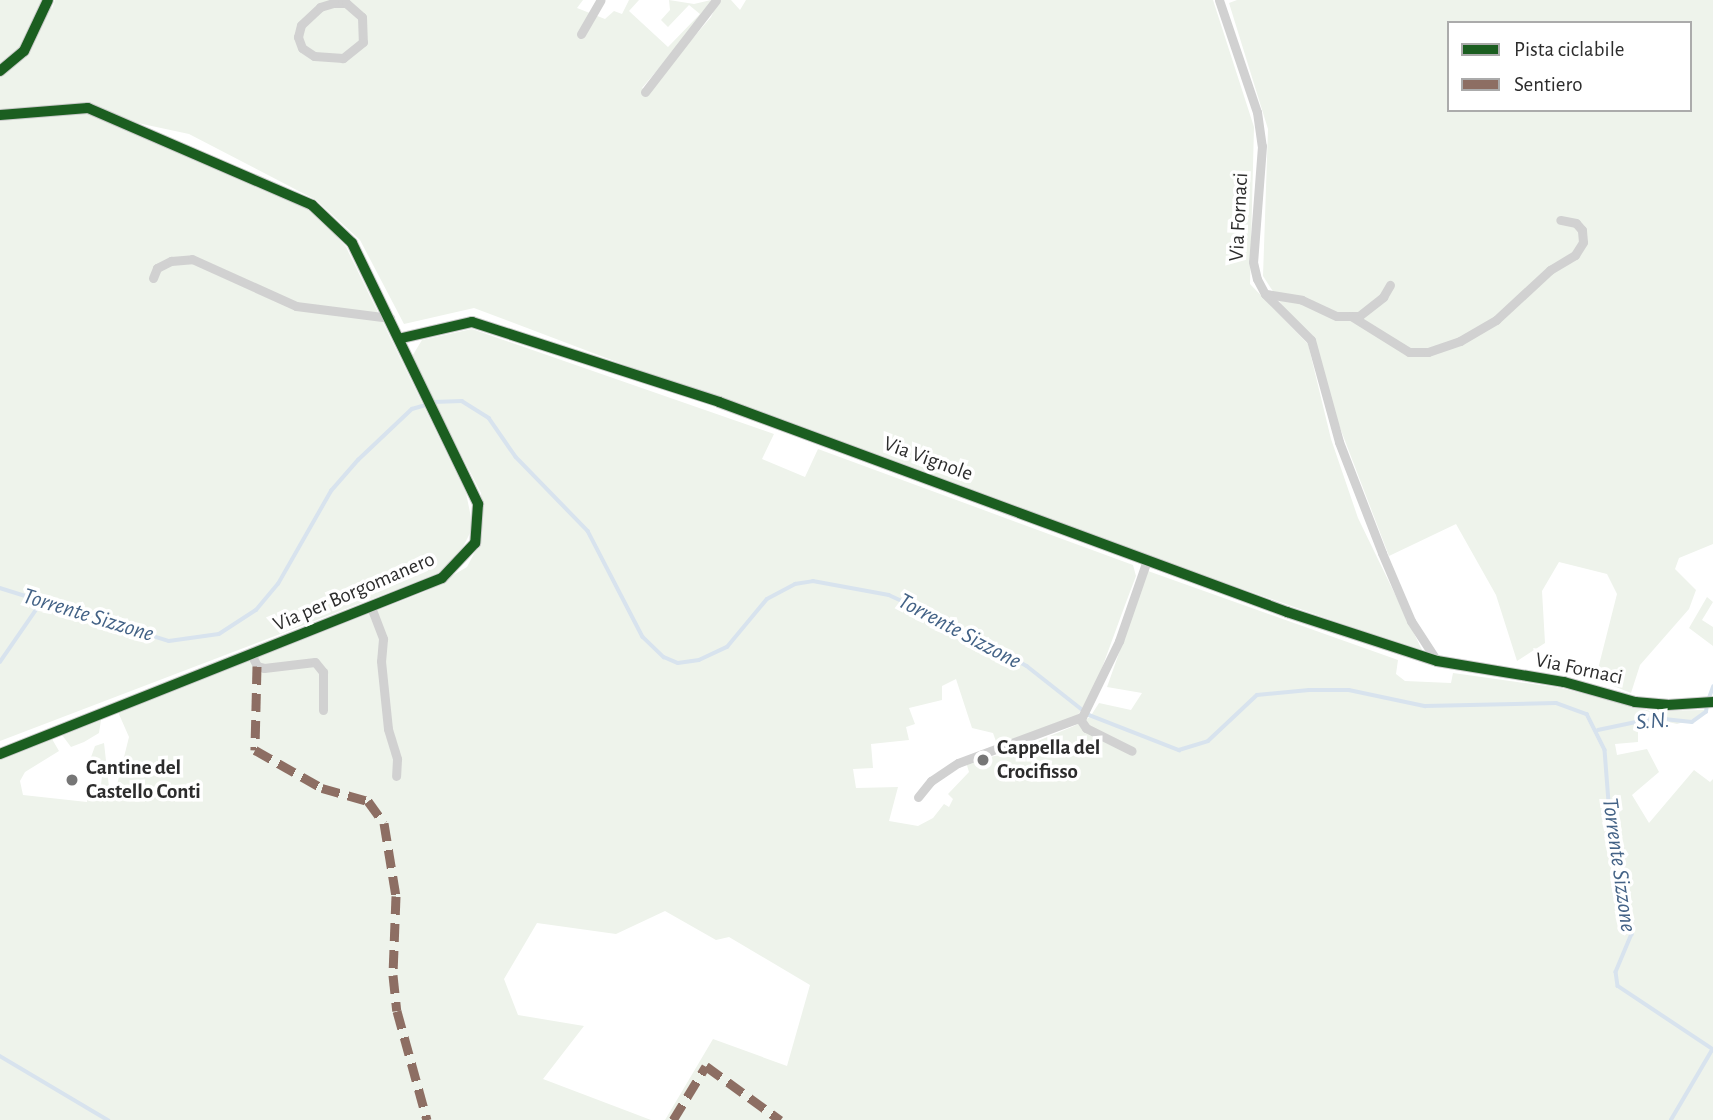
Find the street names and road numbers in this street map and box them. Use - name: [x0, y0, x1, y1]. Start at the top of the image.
- street label: Via Fornaci: [1224, 172, 1254, 262]
- street label: Via Vignole: [880, 431, 976, 487]
- street label: Via per Borgomanero: [270, 547, 438, 637]
- street label: Via Fornaci: [1533, 647, 1625, 691]

